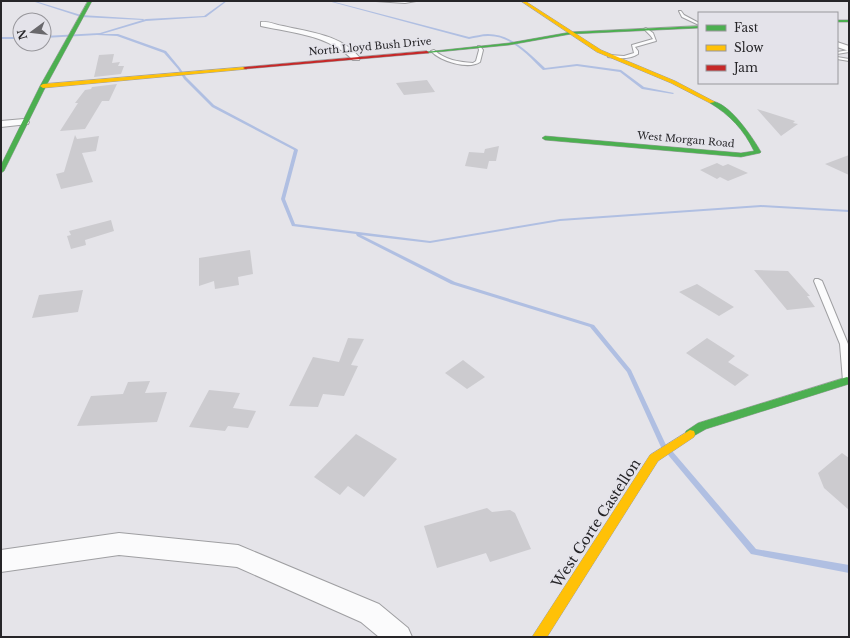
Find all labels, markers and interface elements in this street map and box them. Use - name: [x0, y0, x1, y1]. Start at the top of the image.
- north arrow: [12, 12, 52, 52]
- legend: [698, 12, 838, 84]
- text: Fast: [734, 20, 759, 35]
- text: N: [14, 27, 30, 41]
- street label: North Lloyd Bush Drive: [308, 35, 432, 58]
- text: Slow: [734, 40, 764, 55]
- text: Jam: [732, 60, 758, 75]
- street label: West Morgan Road: [636, 129, 735, 150]
- street label: West Corte Castellon: [547, 455, 645, 592]

